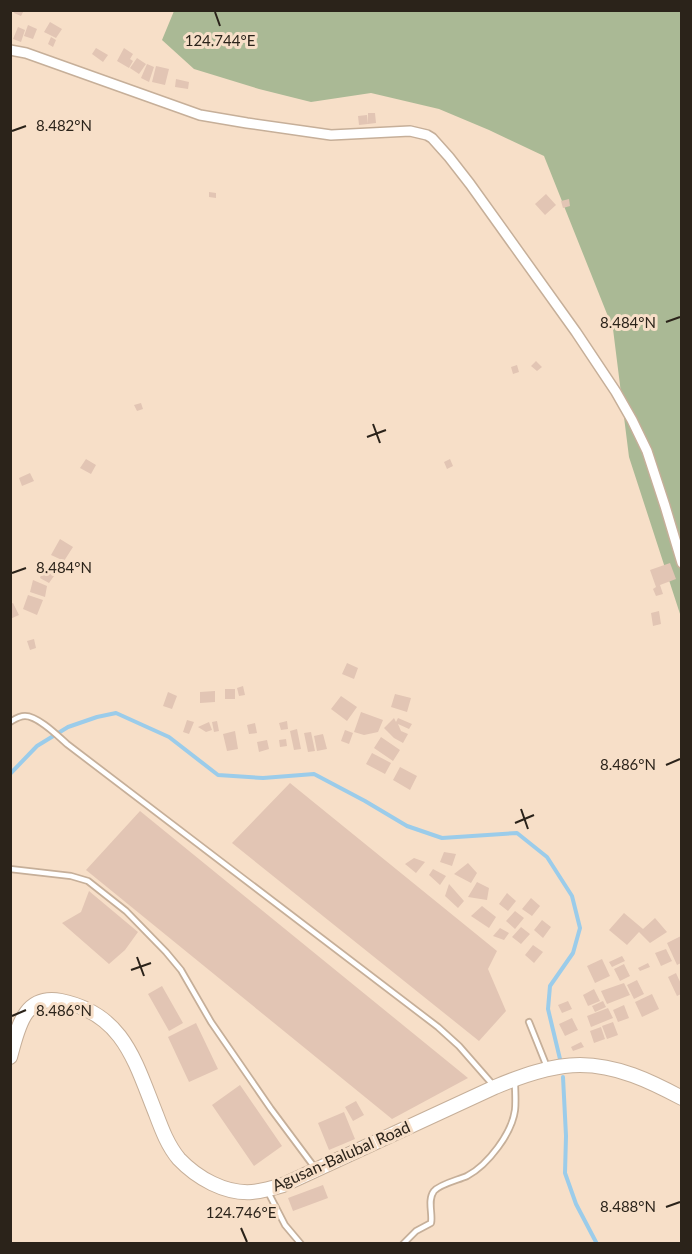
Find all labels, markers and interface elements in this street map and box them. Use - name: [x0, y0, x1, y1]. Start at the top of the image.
- text: 124.744°E: [185, 31, 255, 49]
- text: 8.482°N: [36, 116, 92, 134]
- text: 8.484°N: [600, 313, 656, 331]
- text: 8.484°N: [36, 558, 92, 576]
- text: 8.486°N: [600, 755, 656, 773]
- text: 8.486°N: [36, 1001, 92, 1019]
- street label: Agusan-Balubal Road: [269, 1117, 413, 1195]
- text: 8.488°N: [600, 1197, 656, 1215]
- text: 124.746°E: [206, 1203, 276, 1221]

